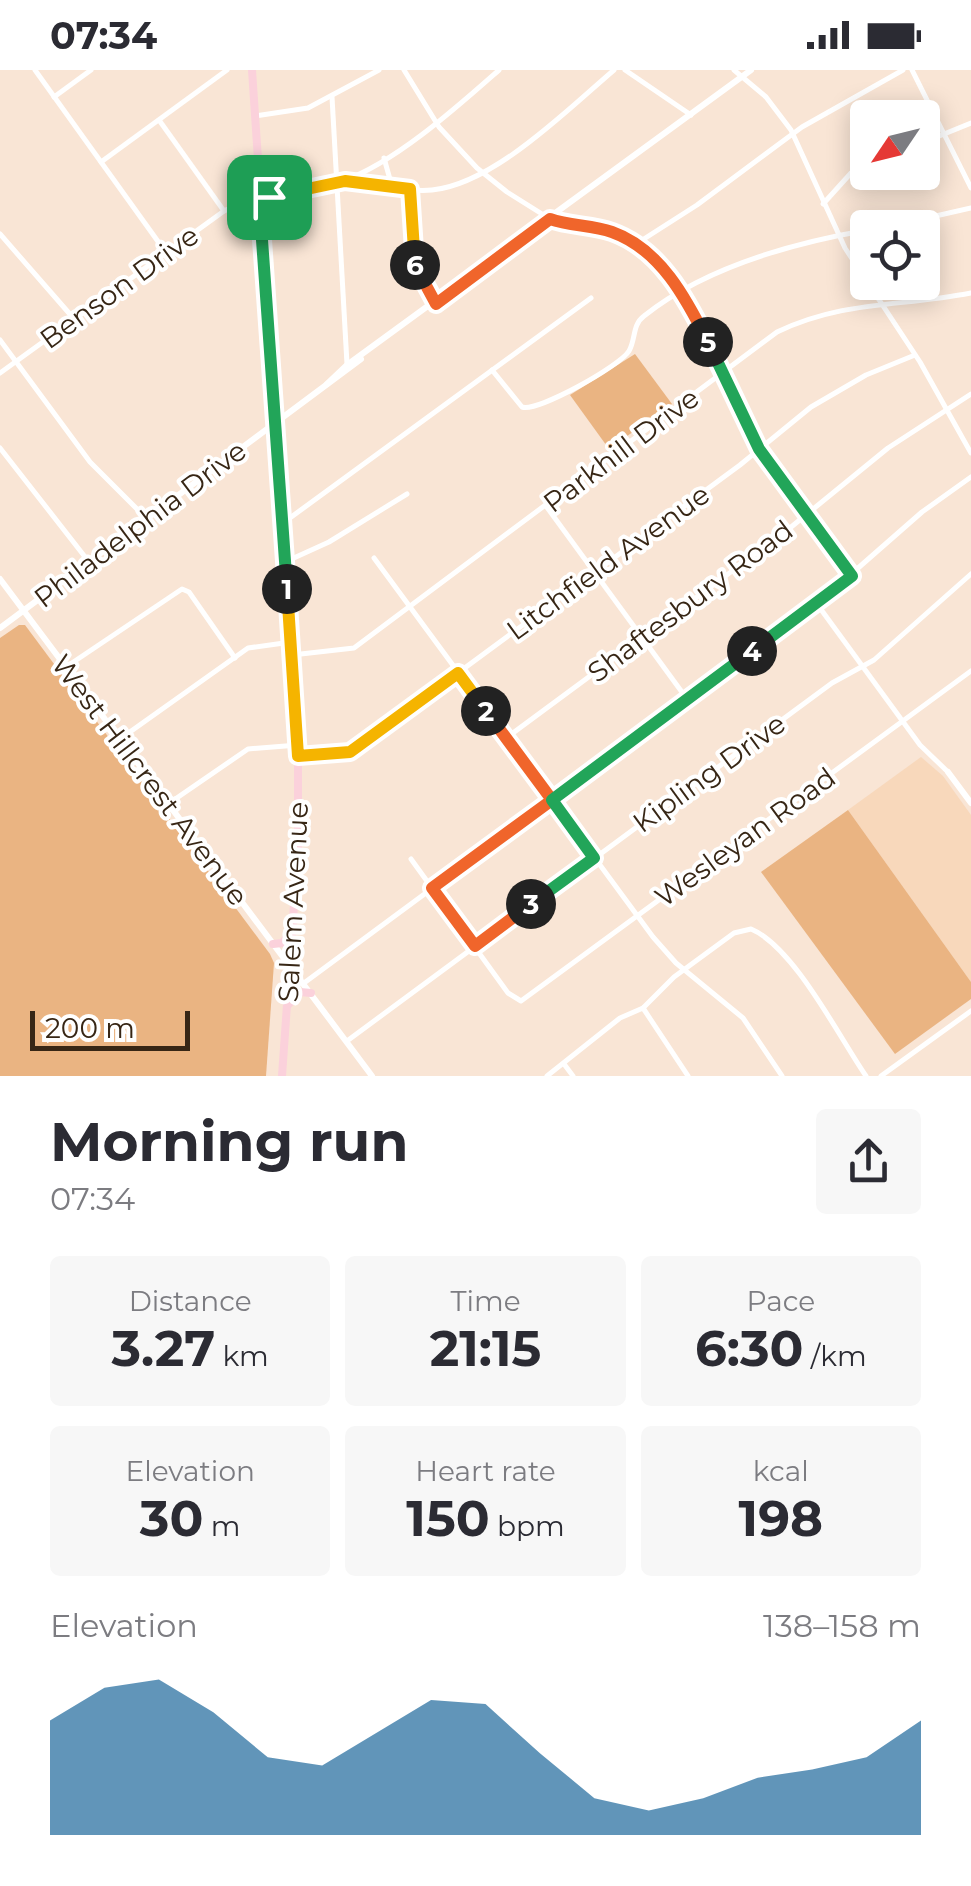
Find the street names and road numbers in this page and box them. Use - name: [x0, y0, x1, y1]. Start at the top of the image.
- street label: Benson Drive: [33, 218, 205, 356]
- street label: Parkhill Drive: [536, 380, 706, 520]
- street label: Philadelphia Drive: [27, 433, 253, 615]
- street label: Litchfield Avenue: [500, 477, 716, 647]
- street label: Shaftesbury Road: [581, 513, 799, 689]
- street label: West Hillcrest Avenue: [44, 648, 256, 912]
- street label: Kipling Drive: [626, 706, 792, 840]
- street label: Wesleyan Road: [648, 760, 842, 914]
- street label: Salem Avenue: [271, 801, 315, 1003]

